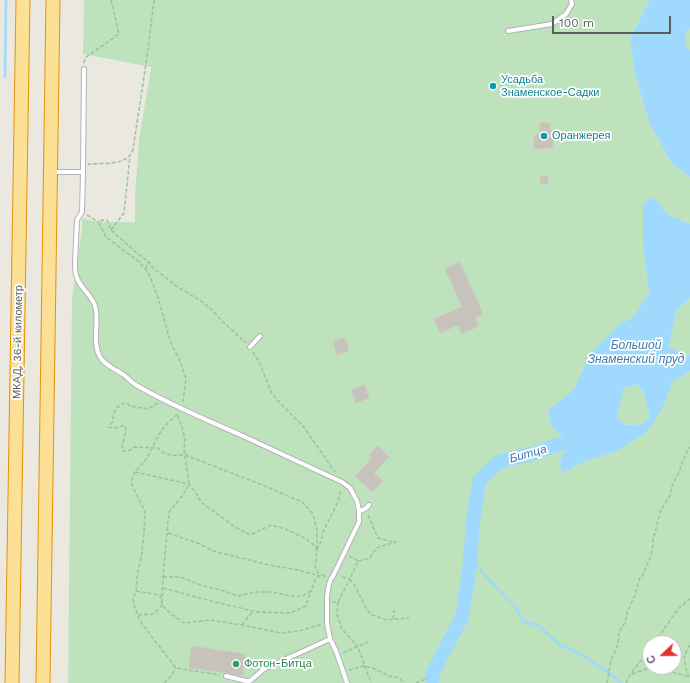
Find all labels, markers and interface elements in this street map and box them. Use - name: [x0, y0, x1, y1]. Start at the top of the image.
- scale bar: [554, 8, 673, 34]
- text: 100 m: [559, 16, 594, 30]
- place label: Усадьба Знаменское-Садки: [501, 73, 599, 99]
- marker: Усадьба Знаменское-Садки: [488, 81, 498, 91]
- place label: Оранжерея: [552, 129, 611, 143]
- marker: Оранжерея: [539, 131, 549, 141]
- street label: МКАД, 36-й километр: [10, 285, 26, 399]
- water label: Большой Знаменский пруд: [588, 338, 684, 366]
- water label: Битца: [508, 442, 548, 466]
- north arrow: [642, 635, 682, 675]
- text: С: [644, 653, 659, 665]
- place label: Фотон-Битца: [244, 657, 312, 671]
- marker: Фотон-Битца: [231, 659, 241, 669]

